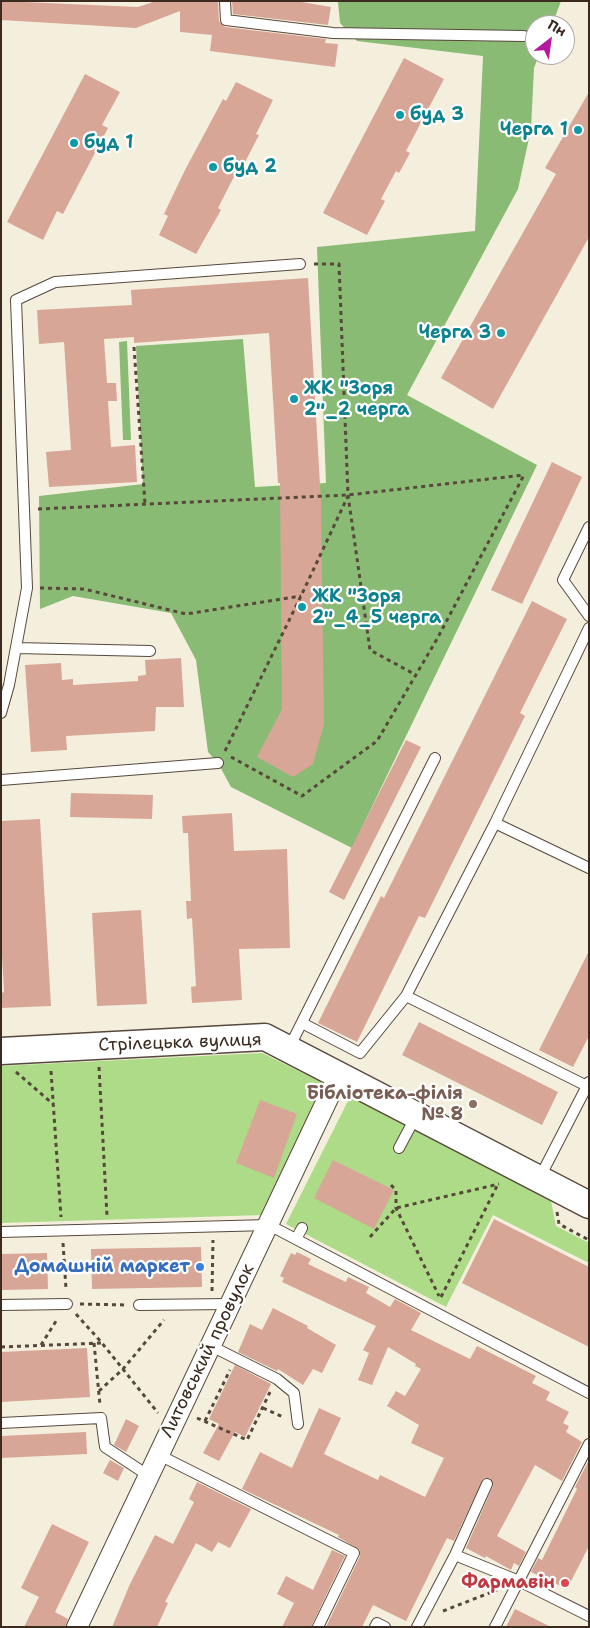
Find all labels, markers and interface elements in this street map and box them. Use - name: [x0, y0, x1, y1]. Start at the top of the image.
- north arrow: [525, 15, 575, 65]
- text: Пн: [544, 15, 570, 40]
- place label: буд 3: [410, 104, 464, 126]
- marker: буд 3: [394, 109, 406, 121]
- place label: Черга 1: [500, 119, 568, 141]
- marker: Черга 1: [572, 124, 584, 136]
- place label: буд 1: [84, 132, 134, 154]
- marker: буд 1: [68, 137, 80, 149]
- place label: буд 2: [223, 156, 277, 178]
- marker: буд 2: [207, 161, 219, 173]
- place label: Черга 3: [418, 322, 491, 344]
- marker: Черга 3: [495, 327, 507, 339]
- place label: ЖК "Зоря 2"_2 черга: [304, 378, 409, 420]
- marker: ЖК "Зоря 2"_2 черга: [288, 393, 300, 405]
- place label: ЖК "Зоря 2"_4_5 черга: [312, 586, 441, 628]
- marker: ЖК "Зоря 2"_4_5 черга: [296, 601, 308, 613]
- street label: Стрілецька вулиця: [98, 1029, 262, 1057]
- place label: Бібліотека-філія № 8: [307, 1083, 463, 1126]
- marker: Бібліотека-філія № 8: [467, 1098, 479, 1110]
- place label: Домашній маркет: [15, 1256, 190, 1278]
- street label: Литовський провулок: [157, 1261, 259, 1441]
- marker: Домашній маркет: [194, 1261, 206, 1273]
- place label: Фармавін: [461, 1572, 555, 1594]
- marker: Фармавін: [559, 1577, 571, 1589]

